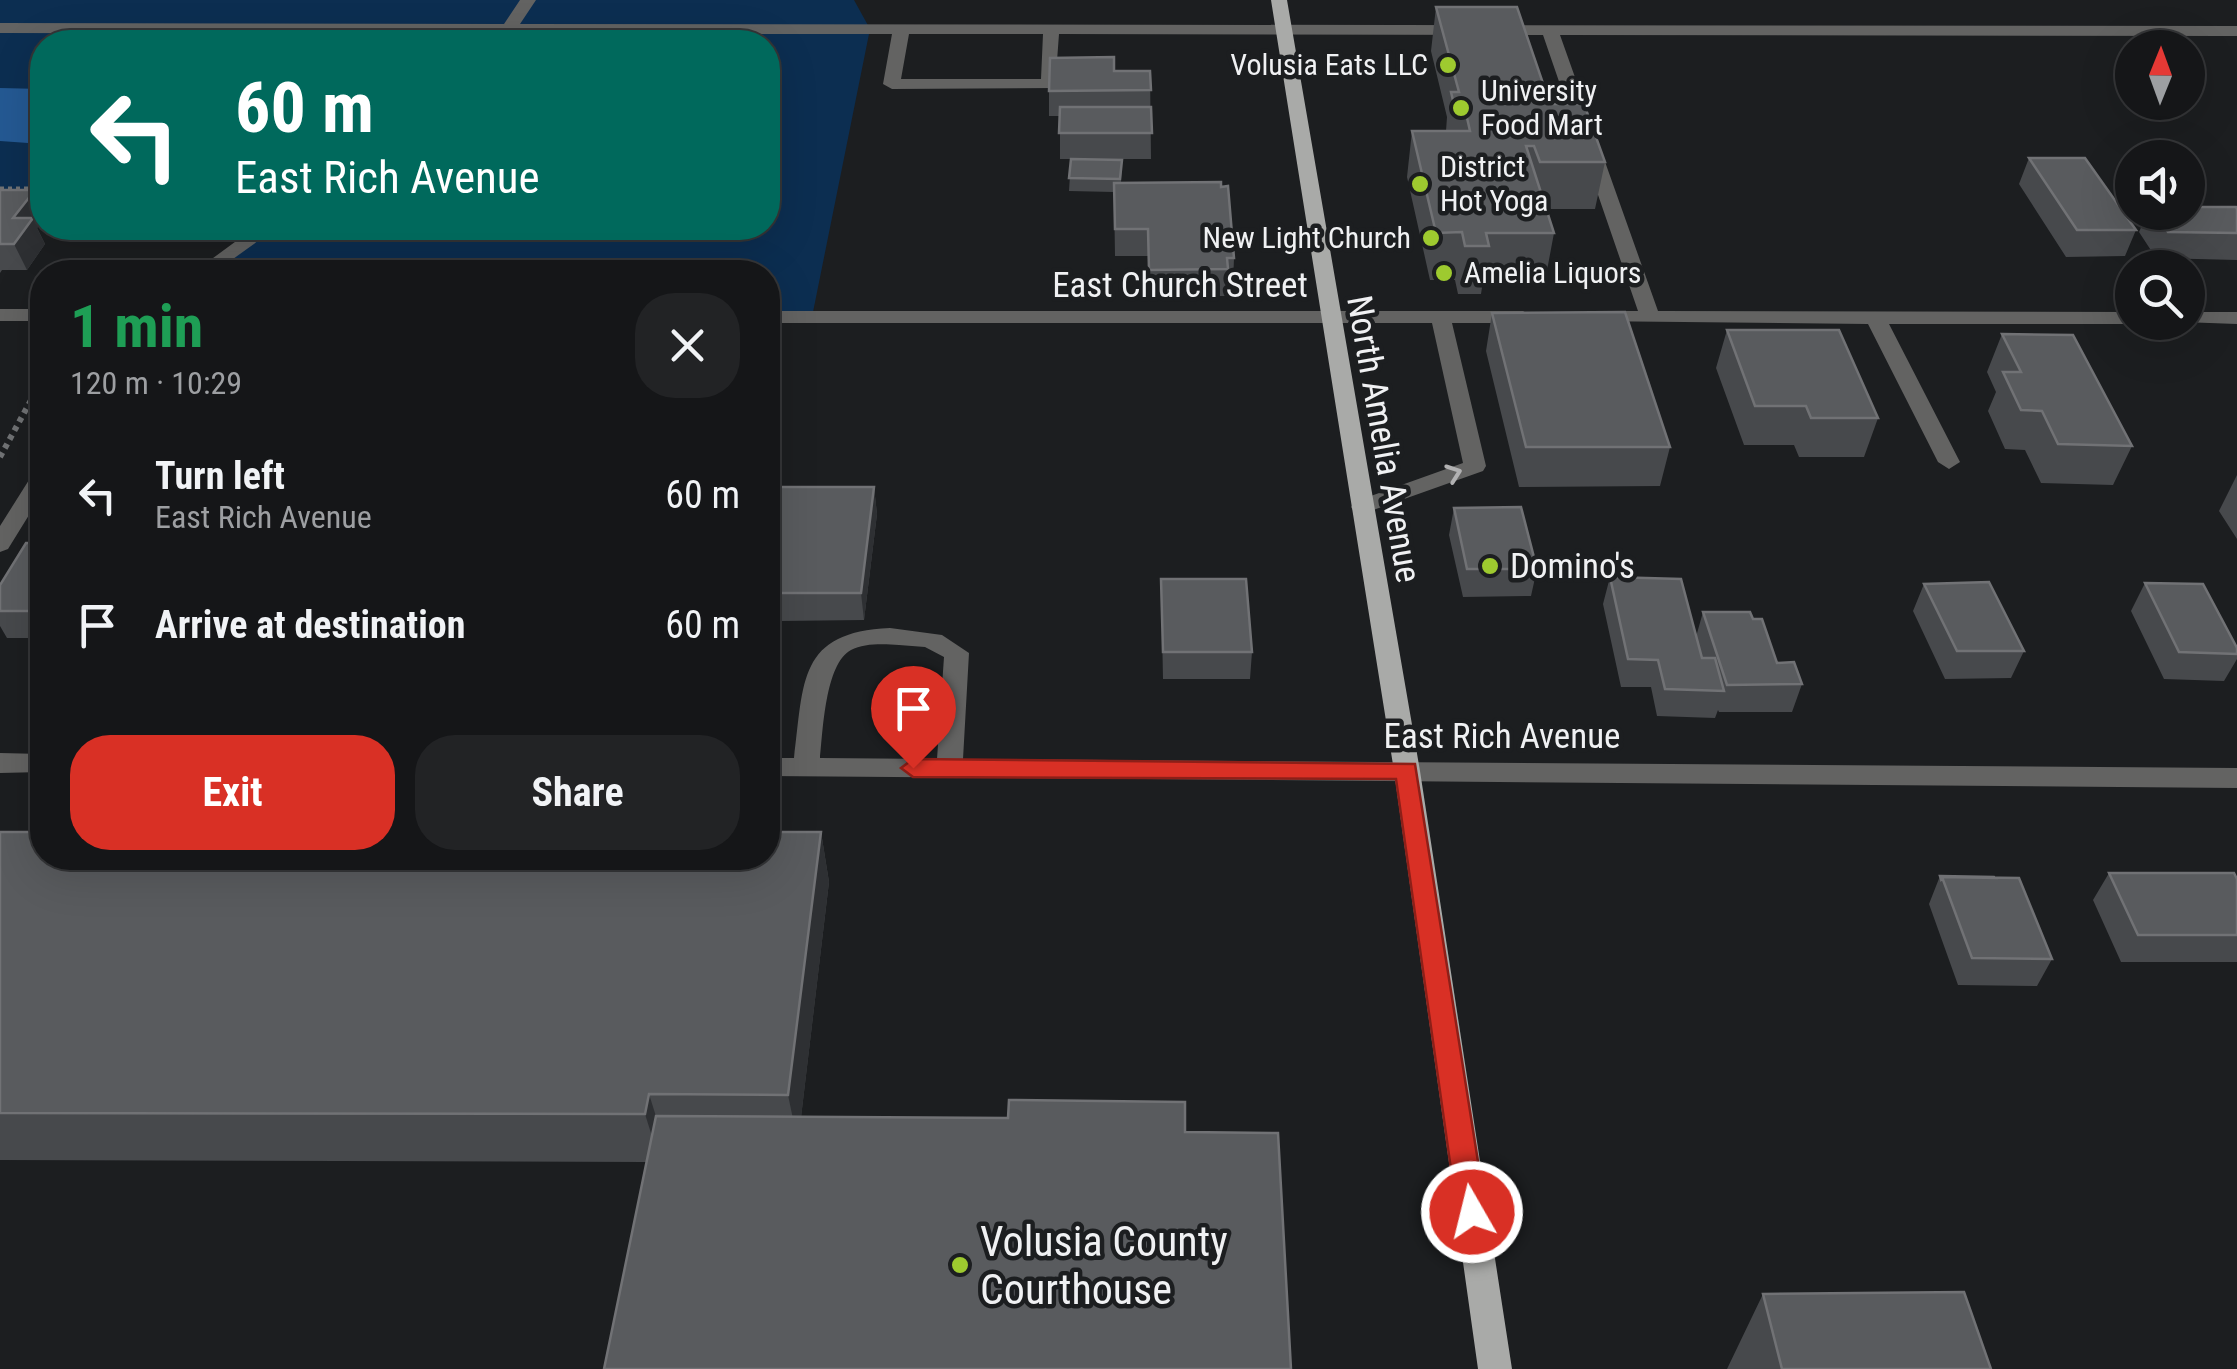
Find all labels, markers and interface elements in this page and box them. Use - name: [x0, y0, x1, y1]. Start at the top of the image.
- north arrow: [2115, 30, 2205, 120]
- map controls: [2115, 30, 2205, 340]
- place label: Volusia Eats LLC: [1230, 47, 1428, 82]
- marker: Volusia Eats LLC: [1437, 54, 1459, 76]
- text: 60 m: [235, 67, 374, 149]
- icon: left: [70, 70, 200, 200]
- place label: University Food Mart: [1481, 73, 1603, 142]
- marker: University Food Mart: [1450, 97, 1472, 119]
- button: sound: [2115, 140, 2205, 230]
- place label: District Hot Yoga: [1440, 149, 1548, 218]
- text: East Rich Avenue: [235, 151, 540, 204]
- marker: District Hot Yoga: [1409, 173, 1431, 195]
- place label: New Light Church: [1203, 220, 1411, 255]
- marker: New Light Church: [1420, 227, 1442, 249]
- button: search: [2115, 250, 2205, 340]
- place label: Amelia Liquors: [1464, 255, 1642, 290]
- marker: Amelia Liquors: [1433, 262, 1455, 284]
- street label: East Church Street: [1052, 265, 1308, 306]
- text: 1 min: [70, 291, 203, 362]
- street label: North Amelia Avenue: [1338, 292, 1429, 586]
- button: close: [635, 293, 740, 398]
- text: 120 m · 10:29: [70, 364, 242, 402]
- text: Turn left: [155, 454, 285, 498]
- one-way arrow: [1444, 464, 1461, 485]
- icon: left: [70, 468, 125, 523]
- text: 60 m: [665, 473, 740, 517]
- text: East Rich Avenue: [155, 498, 372, 536]
- place label: Domino's: [1510, 546, 1635, 587]
- marker: Domino's: [1479, 555, 1501, 577]
- icon: arrive: [70, 598, 125, 653]
- text: Arrive at destination: [155, 603, 465, 647]
- text: 60 m: [665, 603, 740, 647]
- pin: [871, 666, 956, 769]
- icon: arrive: [886, 681, 941, 736]
- street label: East Rich Avenue: [1384, 716, 1621, 757]
- button: Exit: [70, 735, 395, 850]
- button: Share: [415, 735, 740, 850]
- position arrow: [1420, 1160, 1524, 1264]
- place label: Volusia County Courthouse: [980, 1217, 1228, 1314]
- marker: Volusia County Courthouse: [949, 1254, 971, 1276]

